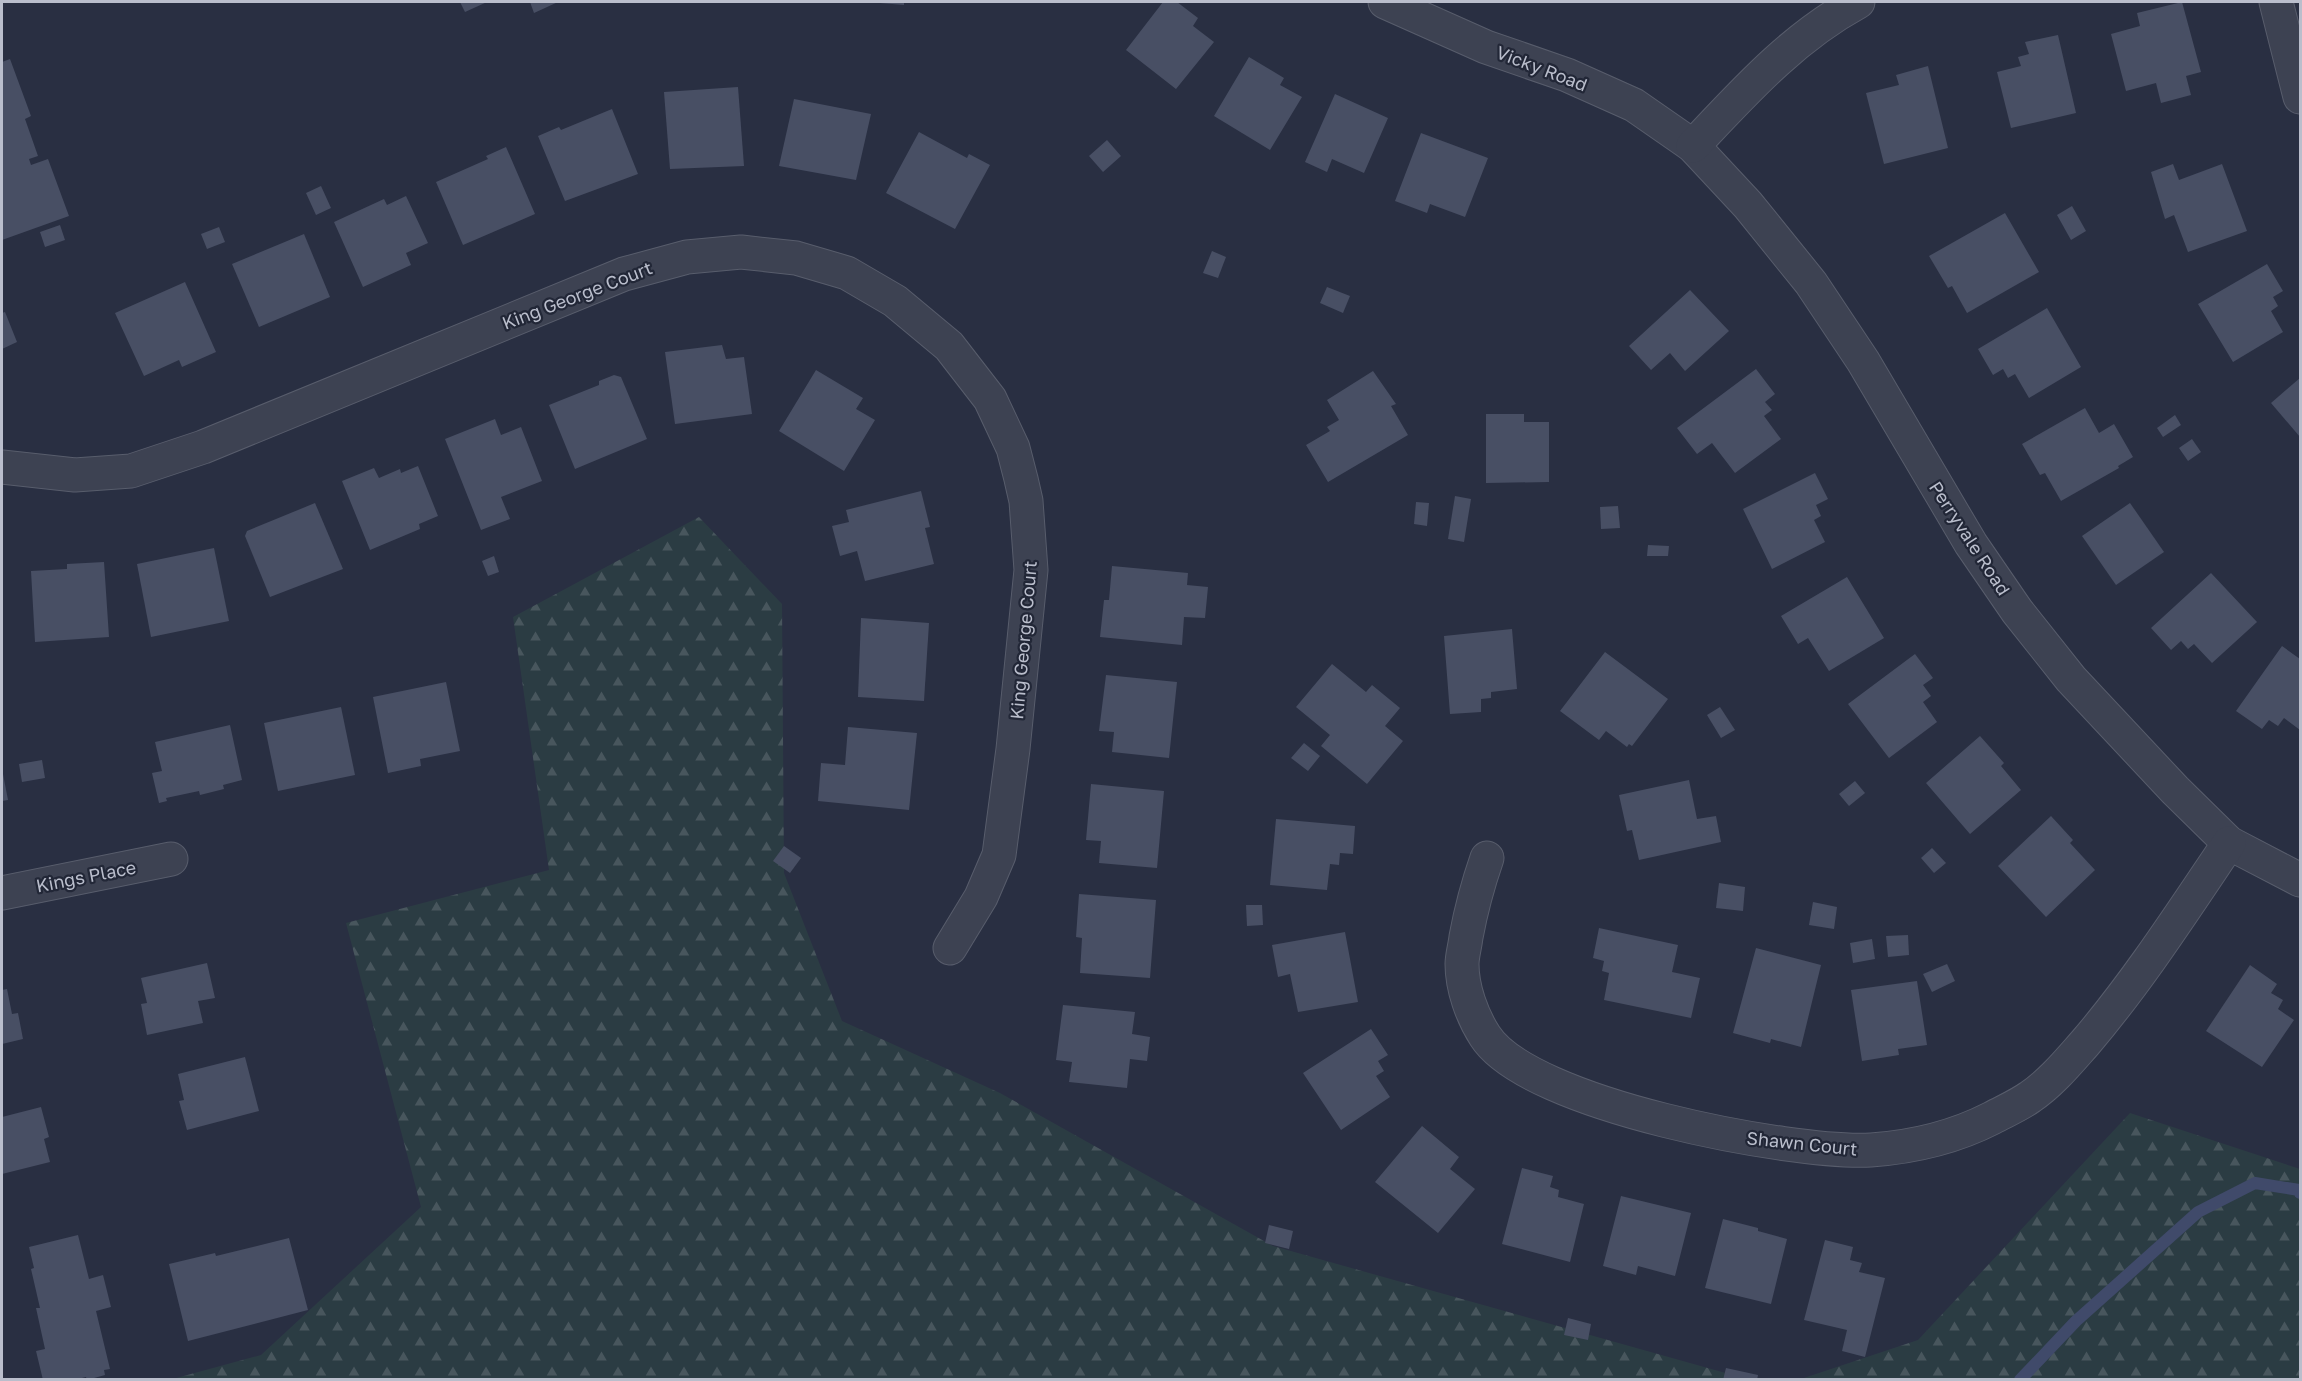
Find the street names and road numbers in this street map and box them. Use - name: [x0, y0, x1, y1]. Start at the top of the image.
- street label: Vicky Road: [1493, 41, 1591, 95]
- street label: King George Court: [499, 256, 655, 334]
- street label: Perryvale Road: [1925, 477, 2015, 599]
- street label: King George Court: [1005, 560, 1041, 720]
- street label: Kings Place: [34, 856, 138, 896]
- street label: Shawn Court: [1746, 1126, 1858, 1160]

